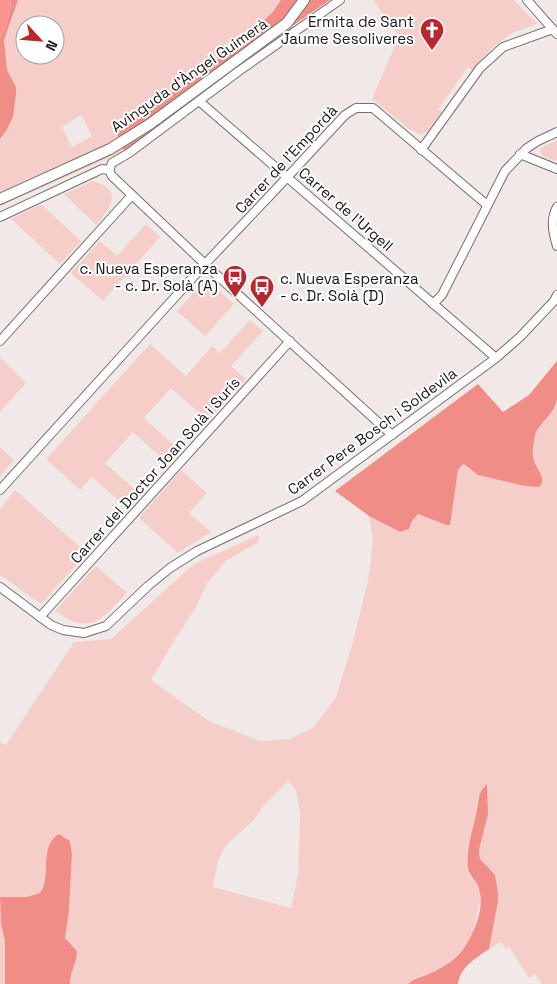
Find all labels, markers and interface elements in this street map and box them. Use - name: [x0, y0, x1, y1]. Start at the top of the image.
- place label: Ermita de Sant Jaume Sesoliveres: [281, 12, 414, 48]
- street label: Avinguda d'Àngel Guimerà: [107, 14, 271, 136]
- north arrow: [15, 15, 65, 65]
- church icon: Ermita de Sant Jaume Sesoliveres: [419, 17, 445, 51]
- text: N: [42, 38, 62, 54]
- street label: Carrer de l'Empordà: [231, 101, 341, 217]
- street label: Carrer de l'Urgell: [295, 163, 397, 255]
- place label: c. Nueva Esperanza - c. Dr. Solà (A): [79, 259, 218, 296]
- bus stop icon: c. Nueva Esperanza - c. Dr. Solà (A): [222, 264, 248, 298]
- place label: c. Nueva Esperanza - c. Dr. Solà (D): [280, 269, 419, 306]
- bus stop icon: c. Nueva Esperanza - c. Dr. Solà (D): [249, 274, 275, 308]
- street label: Carrer Pere Bosch i Soldevila: [284, 363, 461, 499]
- street label: Carrer del Doctor Joan Solà i Surís: [66, 373, 244, 567]

